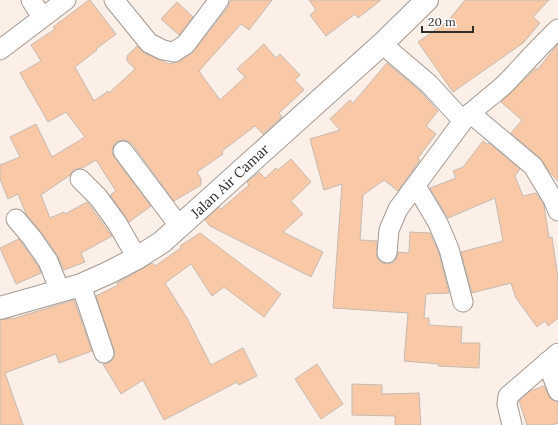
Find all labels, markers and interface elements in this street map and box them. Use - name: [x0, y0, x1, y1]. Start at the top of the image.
- scale bar: [422, 8, 473, 34]
- text: 20 m: [428, 14, 456, 29]
- street label: Jalan Air Camar: [186, 140, 273, 223]

